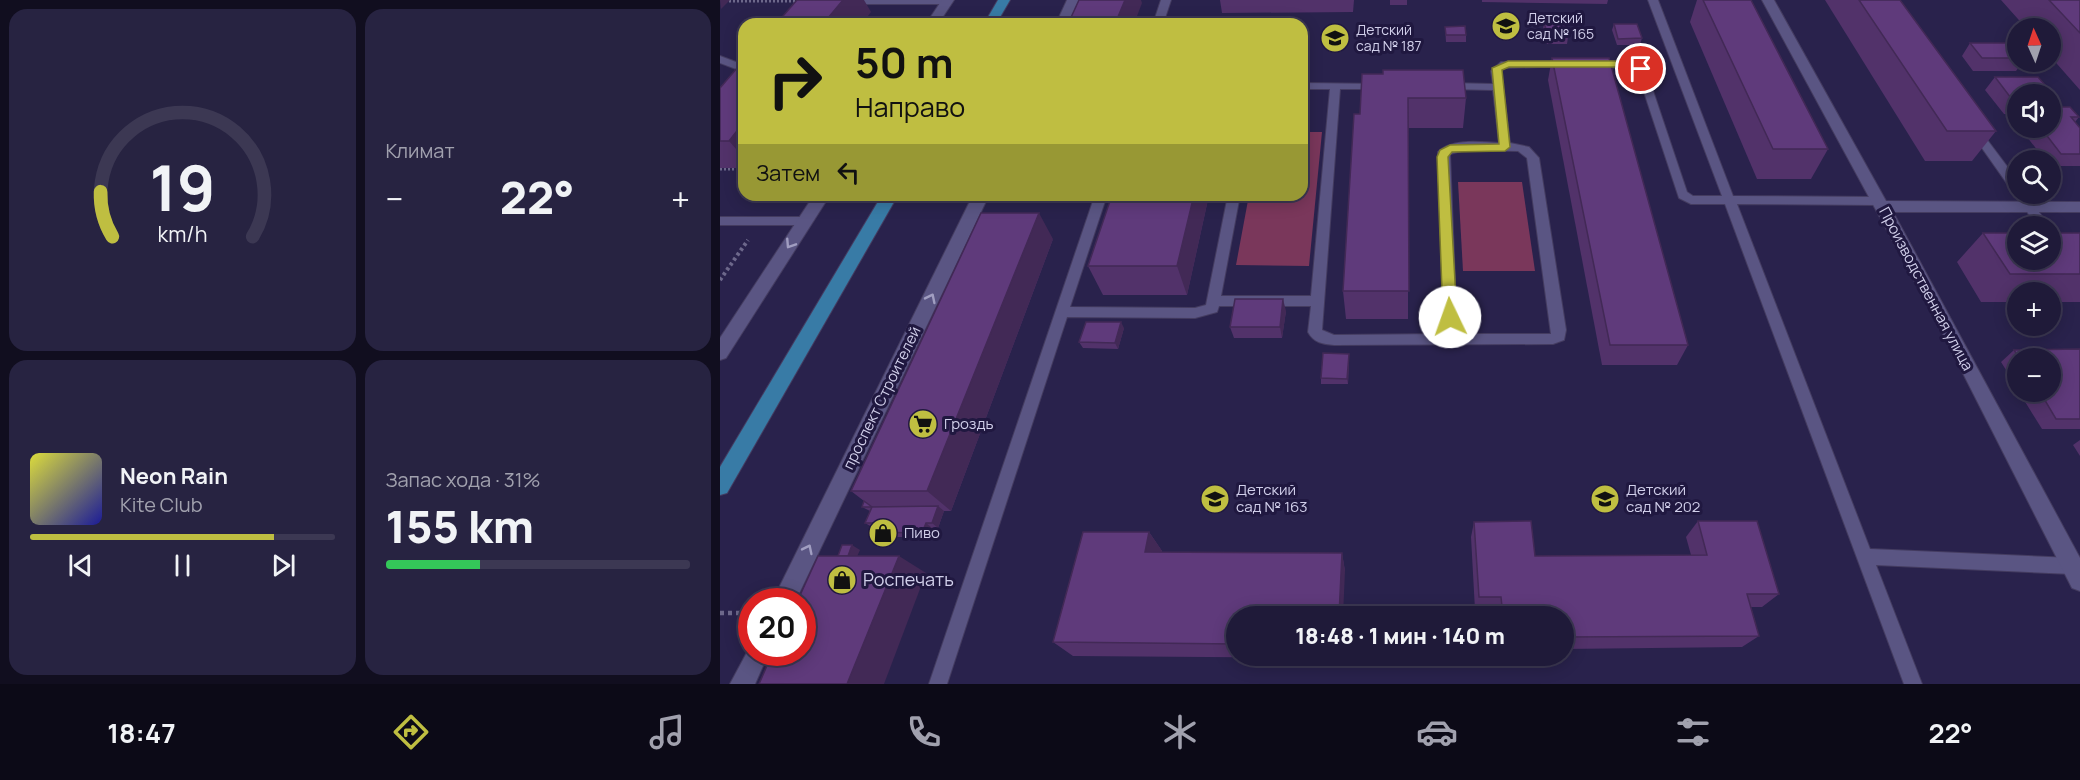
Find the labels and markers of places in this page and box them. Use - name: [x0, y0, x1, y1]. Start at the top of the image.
- place label: Детский сад № 165: [1527, 8, 1594, 43]
- school or university icon: Детский сад № 165: [1490, 10, 1522, 42]
- place label: Детский сад № 187: [1356, 20, 1422, 55]
- school or university icon: Детский сад № 187: [1319, 22, 1351, 54]
- pin: [1615, 43, 1666, 94]
- supermarket icon: Гроздь: [907, 408, 939, 440]
- place label: Гроздь: [944, 413, 993, 434]
- place label: Детский сад № 163: [1236, 479, 1308, 517]
- place label: Детский сад № 202: [1626, 479, 1700, 517]
- school or university icon: Детский сад № 163: [1199, 483, 1231, 515]
- school or university icon: Детский сад № 202: [1589, 483, 1621, 515]
- shop icon: Пиво: [867, 517, 899, 549]
- place label: Пиво: [904, 522, 940, 543]
- shop icon: Роспечать: [826, 564, 858, 596]
- place label: Роспечать: [863, 567, 954, 591]

